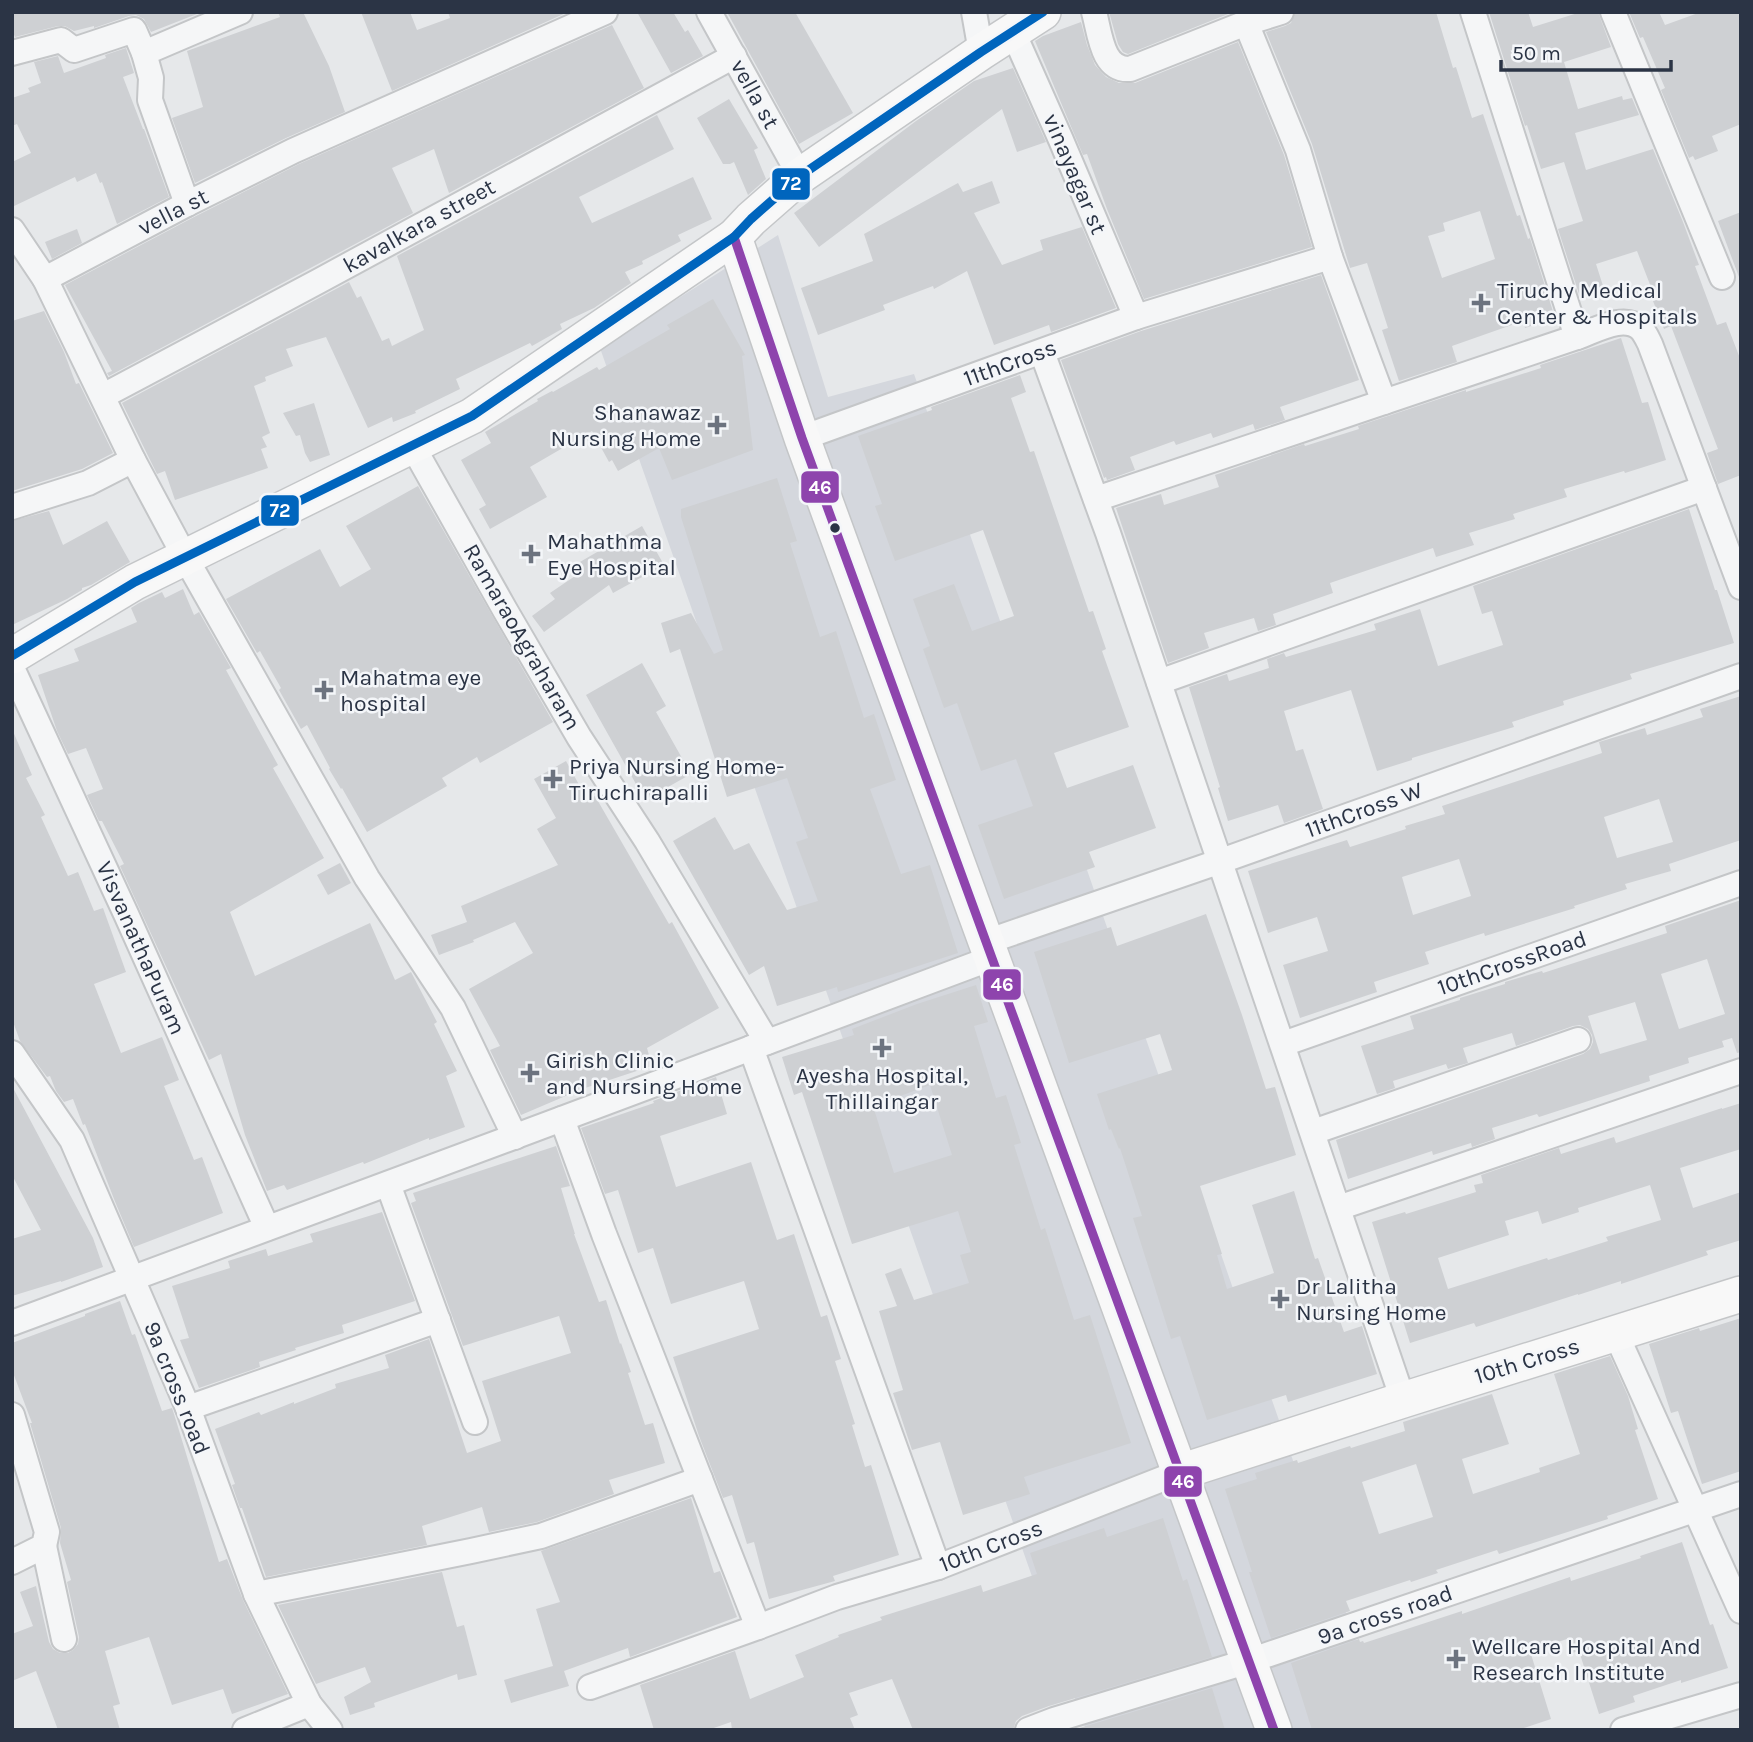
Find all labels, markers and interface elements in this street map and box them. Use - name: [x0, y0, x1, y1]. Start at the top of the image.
- scale bar: [1501, 28, 1671, 72]
- text: 50 m: [1512, 41, 1561, 65]
- street label: vella st: [725, 55, 785, 134]
- street label: vinayagar st: [1037, 110, 1113, 239]
- line badge: 72: [771, 167, 811, 201]
- street label: kavalkara street: [338, 173, 500, 279]
- text: 72: [781, 173, 801, 195]
- street label: vella st: [133, 183, 213, 241]
- place label: Tiruchy Medical Center & Hospitals: [1497, 277, 1698, 330]
- marker: Tiruchy Medical Center & Hospitals: [1471, 293, 1491, 313]
- street label: 11thCross: [960, 334, 1060, 392]
- place label: Shanawaz Nursing Home: [550, 399, 701, 452]
- marker: Shanawaz Nursing Home: [707, 415, 727, 435]
- line badge: 46: [800, 470, 840, 504]
- text: 46: [809, 477, 831, 499]
- line badge: 72: [260, 494, 300, 527]
- text: 72: [270, 500, 290, 522]
- unlabelled marker: [828, 521, 842, 535]
- place label: Mahathma Eye Hospital: [547, 528, 676, 581]
- street label: RamaraoAgraharam: [458, 539, 586, 735]
- marker: Mahathma Eye Hospital: [521, 544, 541, 564]
- place label: Mahatma eye hospital: [340, 664, 481, 717]
- marker: Mahatma eye hospital: [314, 680, 334, 700]
- place label: Priya Nursing Home- Tiruchirapalli: [569, 753, 784, 806]
- marker: Priya Nursing Home- Tiruchirapalli: [543, 769, 563, 789]
- street label: 11thCross W: [1302, 776, 1427, 844]
- street label: VisvanathaPuram: [91, 857, 191, 1039]
- street label: 10thCrossRoad: [1434, 925, 1590, 1001]
- line badge: 46: [982, 968, 1022, 1001]
- text: 46: [991, 974, 1013, 996]
- marker: Ayesha Hospital, Thillaingar: [872, 1038, 892, 1058]
- place label: Girish Clinic and Nursing Home: [546, 1047, 742, 1100]
- place label: Ayesha Hospital, Thillaingar: [796, 1062, 968, 1115]
- marker: Girish Clinic and Nursing Home: [520, 1063, 540, 1083]
- place label: Dr Lalitha Nursing Home: [1296, 1273, 1447, 1326]
- marker: Dr Lalitha Nursing Home: [1270, 1289, 1290, 1309]
- street label: 9a cross road: [138, 1318, 216, 1458]
- street label: 10th Cross: [1471, 1332, 1583, 1390]
- line badge: 46: [1163, 1465, 1203, 1498]
- text: 46: [1172, 1471, 1194, 1493]
- street label: 10th Cross: [936, 1514, 1046, 1578]
- street label: 9a cross road: [1314, 1579, 1456, 1651]
- place label: Wellcare Hospital And Research Institute: [1472, 1633, 1701, 1686]
- marker: Wellcare Hospital And Research Institute: [1446, 1649, 1466, 1669]

